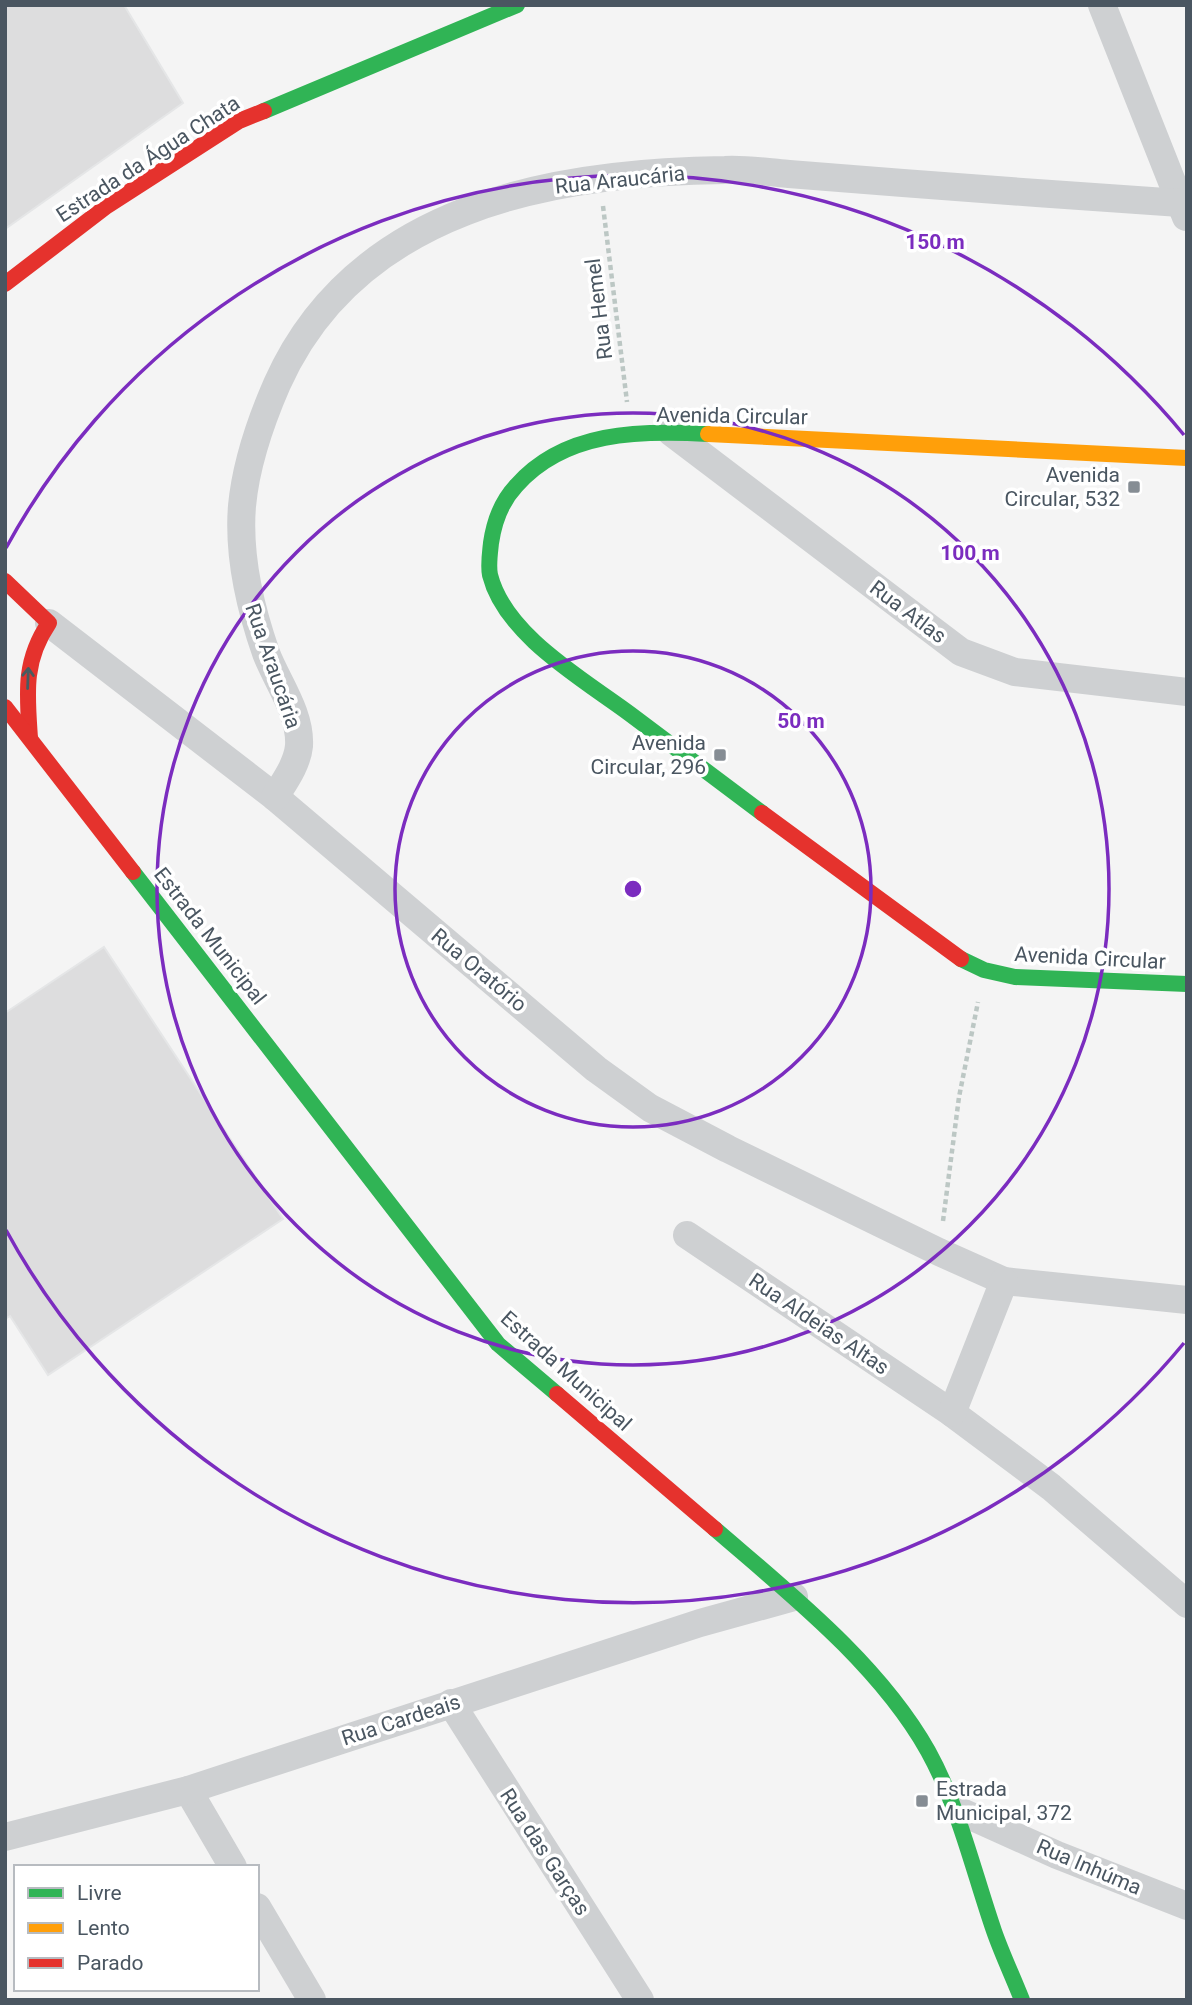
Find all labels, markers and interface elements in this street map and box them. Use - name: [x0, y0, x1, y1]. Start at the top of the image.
- street label: Estrada da Água Chata: [52, 91, 244, 227]
- street label: Rua Araucária: [554, 161, 686, 199]
- text: 150 m: [905, 230, 965, 254]
- street label: Rua Hemel: [581, 257, 617, 361]
- street label: Avenida Circular: [656, 403, 808, 429]
- place label: Avenida Circular, 532: [1005, 463, 1120, 511]
- marker: Avenida Circular, 532: [1126, 479, 1142, 495]
- text: 100 m: [940, 541, 1000, 565]
- street label: Rua Atlas: [865, 576, 951, 648]
- street label: Rua Araucária: [240, 600, 306, 732]
- one-way arrow: [21, 666, 35, 689]
- text: 50 m: [777, 709, 825, 733]
- place label: Avenida Circular, 296: [591, 731, 706, 779]
- marker: Avenida Circular, 296: [712, 747, 728, 763]
- street label: Estrada Municipal: [149, 863, 271, 1009]
- centre of rings: [621, 877, 645, 901]
- street label: Rua Oratório: [427, 923, 531, 1017]
- street label: Avenida Circular: [1014, 942, 1166, 974]
- street label: Rua Aldeias Altas: [745, 1268, 893, 1380]
- street label: Estrada Municipal: [496, 1306, 636, 1436]
- street label: Rua Cardeais: [339, 1690, 463, 1750]
- place label: Estrada Municipal, 372: [936, 1777, 1072, 1825]
- street label: Rua das Garças: [495, 1784, 595, 1920]
- marker: Estrada Municipal, 372: [914, 1793, 930, 1809]
- street label: Rua Inhúma: [1033, 1834, 1145, 1900]
- legend: [14, 1865, 259, 1991]
- text: Livre: [77, 1881, 122, 1905]
- text: Lento: [77, 1916, 130, 1940]
- text: Parado: [77, 1951, 144, 1975]

